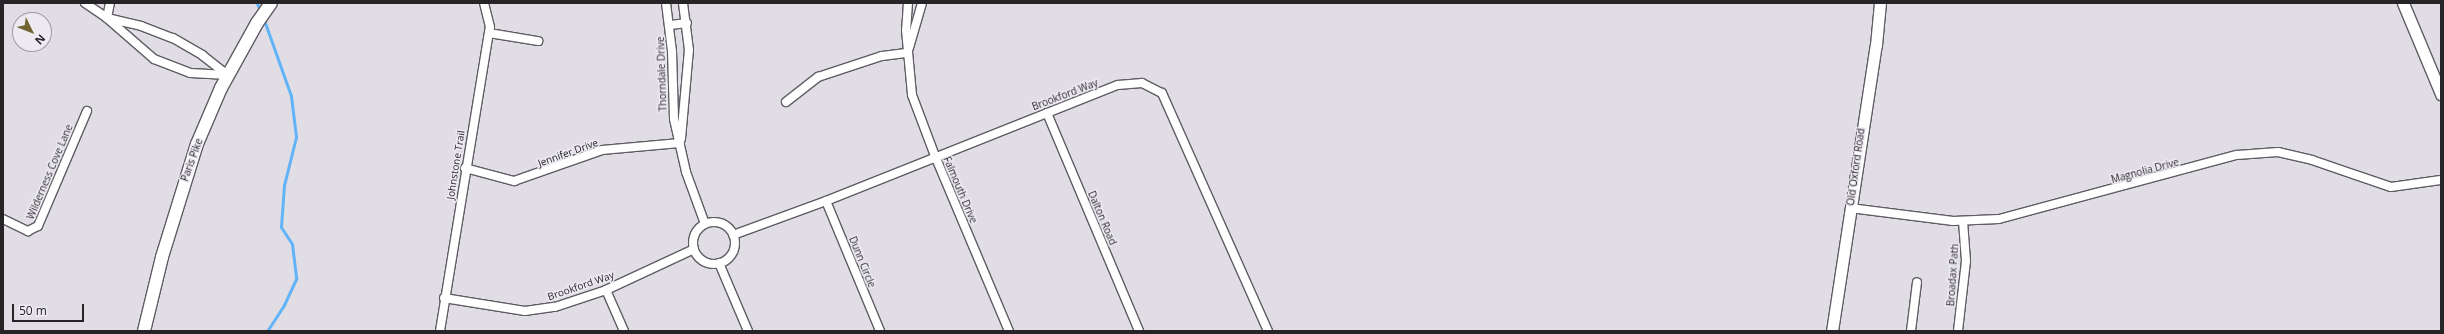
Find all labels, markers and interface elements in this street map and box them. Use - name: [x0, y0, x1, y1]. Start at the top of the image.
- north arrow: [12, 12, 52, 52]
- text: N: [32, 31, 49, 48]
- street label: Thorndale Drive: [655, 36, 669, 112]
- street label: Brookford Way: [1030, 77, 1100, 113]
- street label: Wilderness Cove Lane: [25, 123, 75, 221]
- street label: Old Oxford Road: [1845, 128, 1867, 206]
- street label: Johnstone Trail: [445, 130, 467, 200]
- street label: Paris Pike: [179, 137, 205, 183]
- street label: Jennifer Drive: [536, 137, 600, 169]
- street label: Falmouth Drive: [941, 155, 979, 225]
- street label: Magnolia Drive: [2110, 156, 2180, 186]
- street label: Dalton Road: [1085, 189, 1119, 247]
- street label: Dunn Circle: [846, 235, 878, 289]
- street label: Broadax Path: [1945, 243, 1961, 307]
- street label: Brookford Way: [546, 269, 616, 303]
- scale bar: [14, 296, 86, 322]
- text: 50 m: [19, 302, 47, 319]

